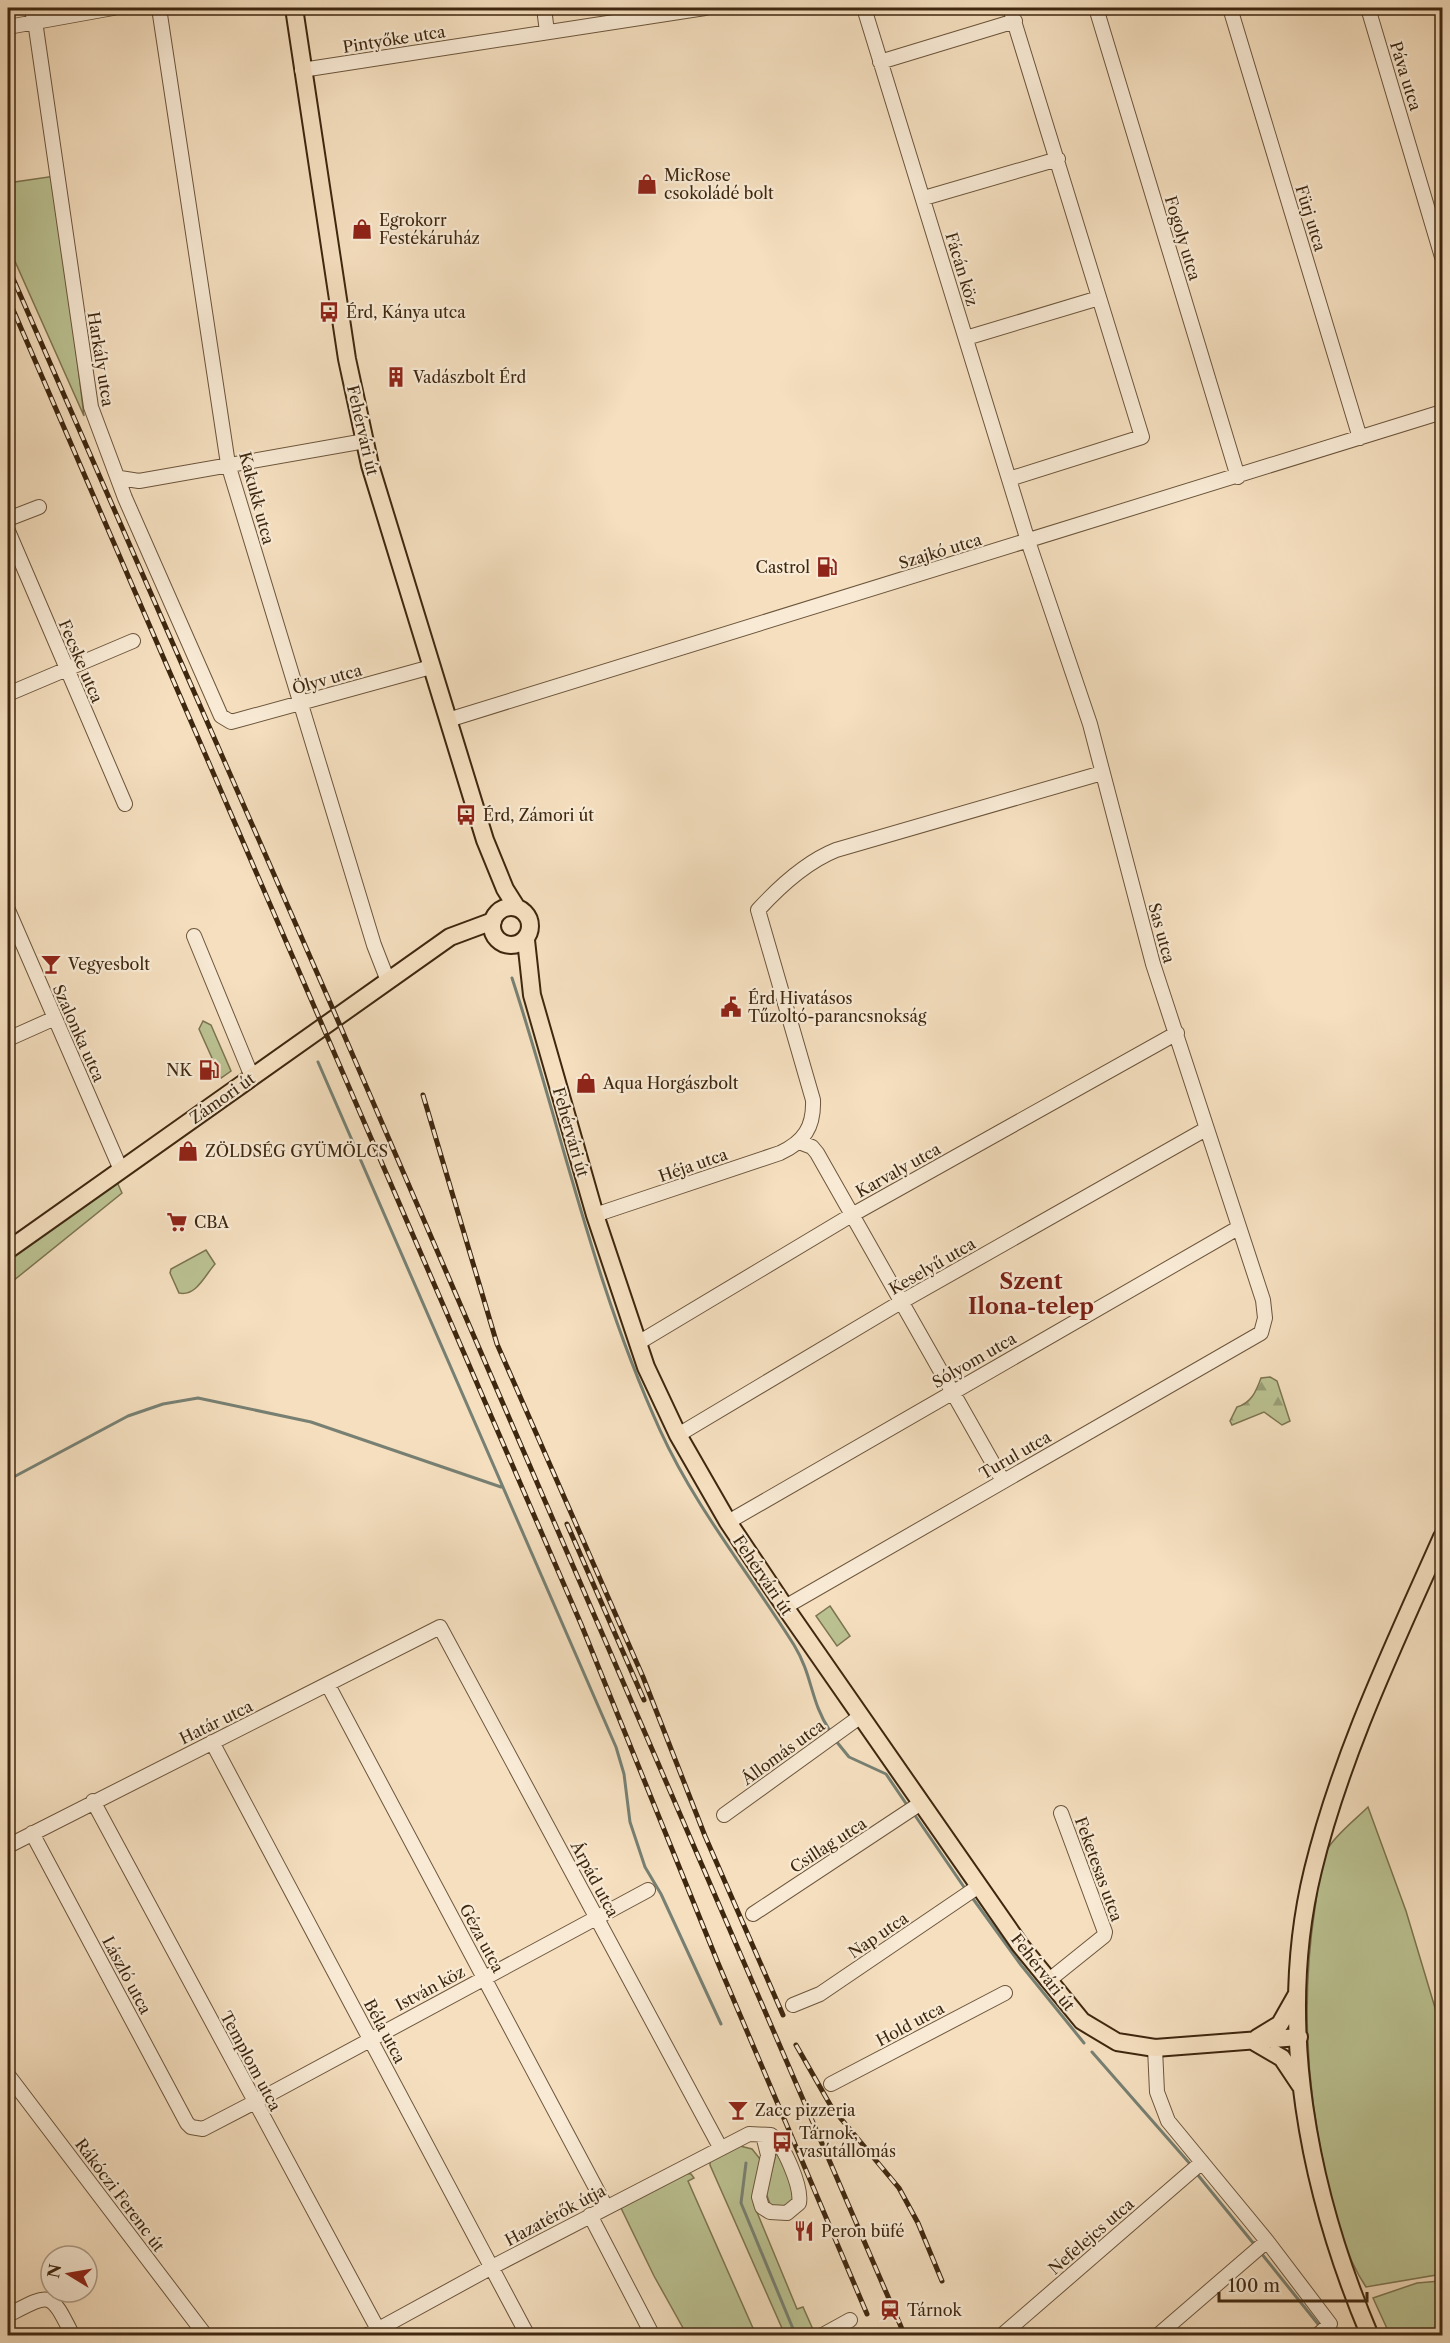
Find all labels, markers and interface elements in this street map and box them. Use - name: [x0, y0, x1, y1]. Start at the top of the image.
- street label: Pintyőke utca: [341, 21, 447, 57]
- street label: Páva utca: [1386, 39, 1426, 114]
- place label: MicRose csokoládé bolt: [664, 165, 774, 203]
- shop icon: MicRose csokoládé bolt: [635, 172, 659, 196]
- street label: Fürj utca: [1292, 183, 1331, 254]
- street label: Fogoly utca: [1161, 193, 1205, 283]
- place label: Egrokorr Festékáruház: [379, 210, 480, 248]
- shop icon: Egrokorr Festékáruház: [350, 217, 374, 241]
- street label: Fácán köz: [941, 230, 983, 308]
- bus stop icon: Érd, Kánya utca: [317, 300, 341, 324]
- place label: Érd, Kánya utca: [346, 302, 466, 322]
- street label: Harkály utca: [84, 310, 118, 408]
- building icon: Vadászbolt Érd: [384, 365, 408, 389]
- place label: Vadászbolt Érd: [412, 367, 527, 387]
- street label: Fehérvári út: [343, 383, 383, 477]
- street label: Kakukk utca: [235, 450, 279, 547]
- street label: Szajkó utca: [896, 529, 984, 573]
- fuel station icon: Castrol: [815, 555, 839, 579]
- place label: Castrol: [756, 557, 810, 577]
- street label: Fecske utca: [55, 616, 108, 706]
- street label: Ölyv utca: [290, 659, 365, 698]
- bus stop icon: Érd, Zámori út: [454, 803, 478, 827]
- place label: Érd, Zámori út: [483, 805, 594, 825]
- street label: Sas utca: [1144, 901, 1180, 966]
- bar icon: Vegyesbolt: [39, 952, 63, 976]
- place label: Vegyesbolt: [67, 954, 150, 974]
- street label: Szalonka utca: [49, 981, 110, 1085]
- place label: Érd Hivatásos Tűzoltó-parancsnokság: [748, 988, 927, 1026]
- public building icon: Érd Hivatásos Tűzoltó-parancsnokság: [719, 995, 743, 1019]
- fuel station icon: NK: [197, 1058, 221, 1082]
- place label: NK: [166, 1060, 193, 1080]
- street label: Zámori út: [186, 1068, 259, 1128]
- shop icon: Aqua Horgászbolt: [574, 1071, 598, 1095]
- place label: Aqua Horgászbolt: [602, 1073, 739, 1093]
- street label: Fehérvári út: [549, 1085, 593, 1179]
- street label: Karvaly utca: [852, 1138, 944, 1202]
- shop icon: ZÖLDSÉG GYÜMÖLCS: [176, 1139, 200, 1163]
- place label: ZÖLDSÉG GYÜMÖLCS: [205, 1141, 388, 1161]
- street label: Héja utca: [656, 1144, 731, 1186]
- supermarket icon: CBA: [165, 1210, 189, 1234]
- place label: CBA: [194, 1212, 230, 1232]
- street label: Keselyű utca: [885, 1233, 979, 1299]
- district label: Szent Ilona-telep: [968, 1268, 1094, 1320]
- street label: Sólyom utca: [928, 1328, 1020, 1392]
- street label: Turul utca: [976, 1426, 1055, 1483]
- street label: Fehérvári út: [729, 1531, 797, 1619]
- street label: Határ utca: [176, 1695, 256, 1748]
- street label: Állomás utca: [737, 1715, 829, 1790]
- street label: Csillag utca: [786, 1813, 870, 1877]
- street label: Feketesas utca: [1071, 1814, 1127, 1925]
- street label: Árpád utca: [566, 1837, 624, 1921]
- street label: Géza utca: [456, 1900, 509, 1976]
- street label: Nap utca: [844, 1907, 912, 1962]
- street label: Fehérvári út: [1007, 1930, 1079, 2015]
- street label: László utca: [98, 1933, 156, 2018]
- street label: István köz: [392, 1961, 468, 2015]
- street label: Béla utca: [360, 1996, 410, 2067]
- street label: Hold utca: [873, 1997, 948, 2050]
- street label: Templom utca: [216, 2008, 286, 2115]
- bar icon: Zacc pizzeria: [726, 2098, 750, 2122]
- place label: Zacc pizzeria: [755, 2100, 856, 2120]
- place label: Tárnok, vasútállomás: [798, 2123, 896, 2161]
- bus stop icon: Tárnok, vasútállomás: [770, 2130, 794, 2154]
- street label: Rákóczi Ferenc út: [71, 2134, 169, 2256]
- street label: Hazatérők útja: [501, 2180, 609, 2250]
- street label: Nefelejcs utca: [1044, 2193, 1138, 2278]
- restaurant icon: Peron büfé: [792, 2219, 816, 2243]
- place label: Peron büfé: [821, 2221, 905, 2241]
- north arrow: [39, 2244, 99, 2304]
- text: N: [43, 2262, 65, 2280]
- scale bar: [1219, 2265, 1368, 2303]
- text: 100 m: [1228, 2275, 1280, 2297]
- station icon: Tárnok: [878, 2298, 902, 2322]
- place label: Tárnok: [907, 2300, 962, 2320]

